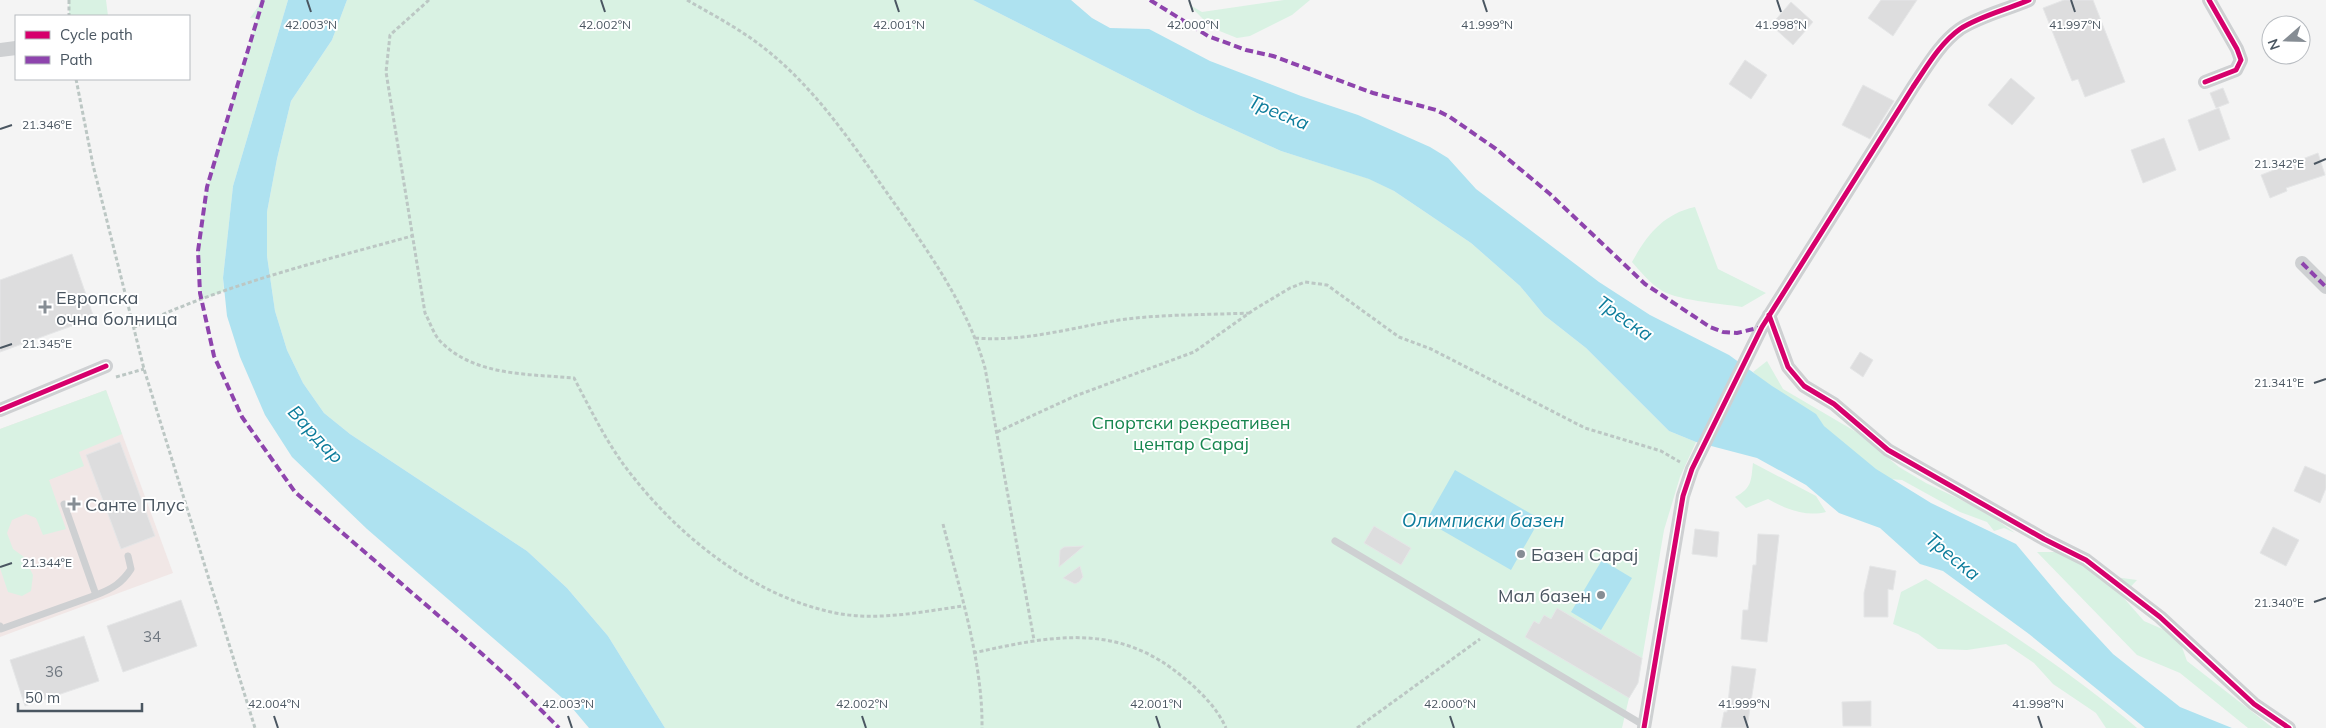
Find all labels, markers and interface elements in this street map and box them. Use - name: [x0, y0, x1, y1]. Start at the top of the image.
- legend: [15, 15, 190, 80]
- north arrow: [2261, 15, 2311, 65]
- text: 42.003°N: [285, 17, 337, 32]
- text: 42.002°N: [579, 17, 631, 32]
- text: 42.001°N: [873, 17, 925, 32]
- text: 42.000°N: [1167, 17, 1219, 32]
- text: 41.999°N: [1461, 17, 1513, 32]
- text: 41.998°N: [1755, 17, 1807, 32]
- text: 41.997°N: [2049, 17, 2101, 32]
- text: Cycle path: [60, 25, 133, 44]
- text: N: [2264, 36, 2284, 52]
- text: Path: [60, 50, 92, 69]
- water label: Треска: [1245, 89, 1313, 135]
- text: 21.346°E: [22, 117, 72, 132]
- text: 21.342°E: [2254, 156, 2304, 171]
- place label: Европска очна болница: [56, 286, 178, 330]
- water label: Треска: [1592, 290, 1658, 346]
- marker: Европска очна болница: [38, 300, 52, 314]
- text: 21.345°E: [22, 336, 72, 351]
- text: 21.341°E: [2254, 375, 2304, 390]
- water label: Вардар: [283, 400, 349, 468]
- park label: Спортски рекреативен центар Сарај: [1091, 411, 1291, 455]
- place label: Санте Плус: [85, 493, 185, 516]
- marker: Санте Плус: [67, 497, 81, 511]
- water label: Олимписки базен: [1402, 508, 1564, 532]
- water label: Треска: [1921, 527, 1985, 585]
- place label: Базен Сарај: [1531, 543, 1638, 566]
- marker: Базен Сарај: [1515, 548, 1527, 560]
- text: 21.344°E: [22, 555, 72, 570]
- place label: Мал базен: [1498, 584, 1591, 607]
- marker: Мал базен: [1595, 589, 1607, 601]
- text: 21.340°E: [2254, 595, 2304, 610]
- house number: 34: [143, 627, 161, 646]
- house number: 36: [45, 662, 63, 681]
- scale bar: [18, 680, 141, 712]
- text: 50 m: [25, 688, 60, 707]
- text: 42.004°N: [248, 696, 300, 711]
- text: 42.003°N: [542, 696, 594, 711]
- text: 42.002°N: [836, 696, 888, 711]
- text: 42.001°N: [1130, 696, 1182, 711]
- text: 42.000°N: [1424, 696, 1476, 711]
- text: 41.999°N: [1718, 696, 1770, 711]
- text: 41.998°N: [2012, 696, 2064, 711]

